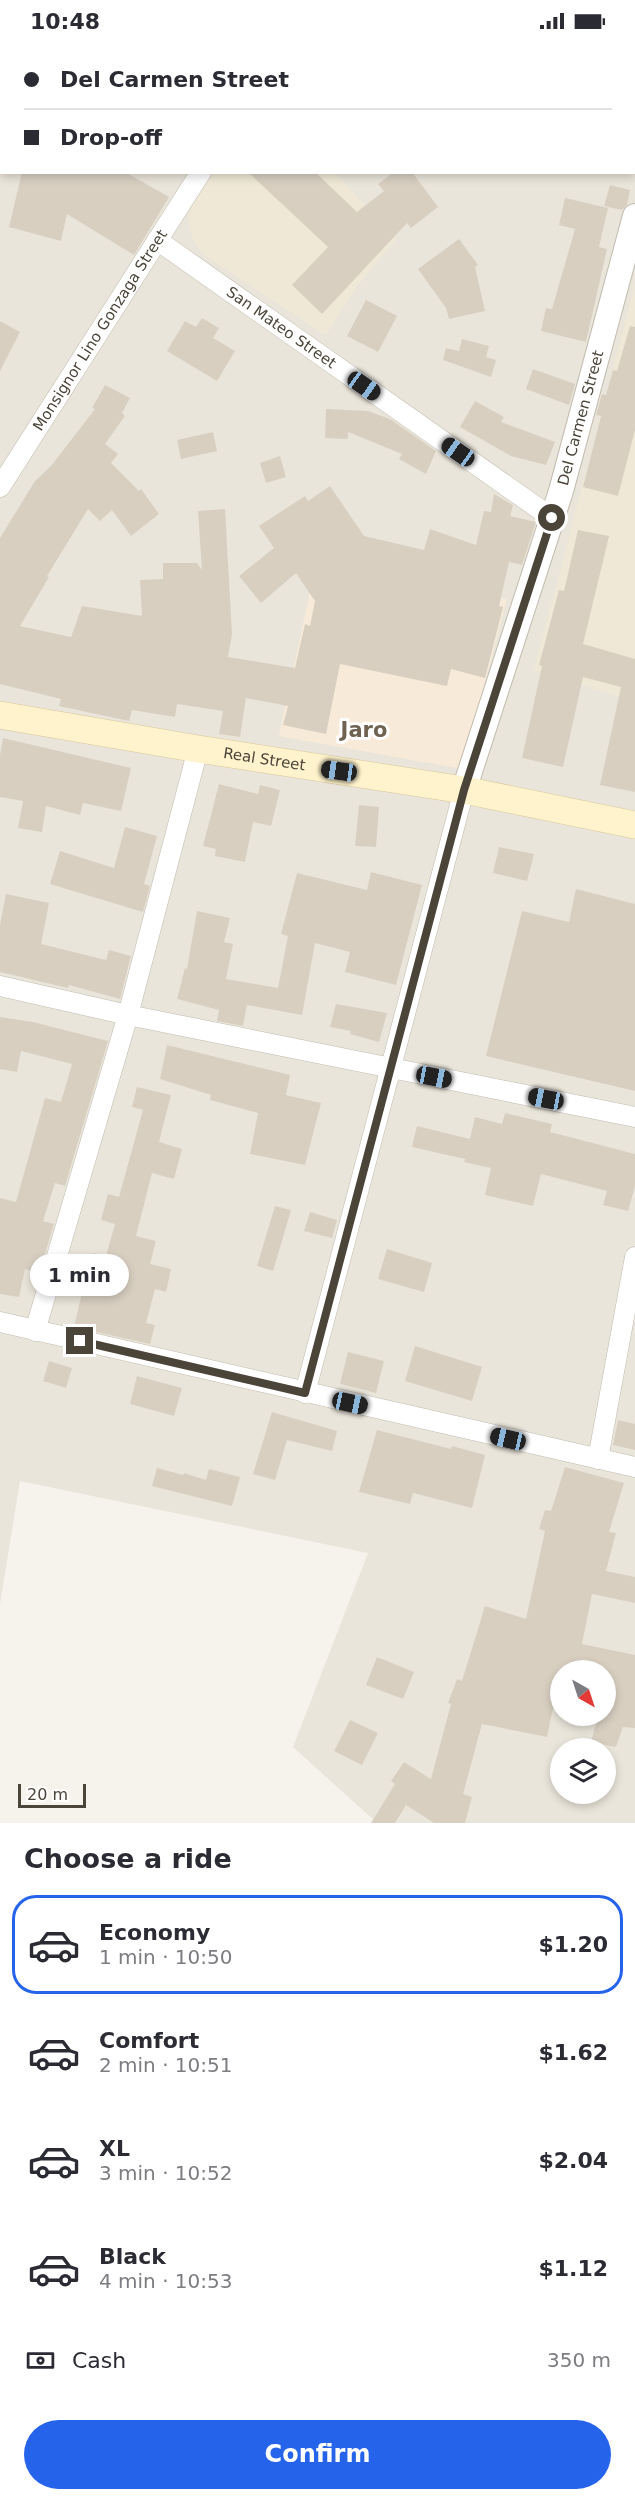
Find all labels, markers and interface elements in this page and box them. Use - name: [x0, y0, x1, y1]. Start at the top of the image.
- text: 10:48: [30, 9, 100, 34]
- text: Del Carmen Street: [60, 67, 289, 92]
- text: Drop-off: [60, 125, 162, 150]
- street label: Monsignor Lino Gonzaga Street: [29, 226, 171, 434]
- street label: San Mateo Street: [223, 283, 340, 372]
- street label: Del Carmen Street: [554, 348, 607, 487]
- car: [344, 368, 384, 404]
- car: [438, 434, 478, 470]
- route start: [538, 504, 565, 531]
- district label: Jaro: [339, 718, 387, 742]
- street label: Real Street: [222, 744, 307, 774]
- car: [320, 760, 358, 782]
- car: [415, 1065, 453, 1089]
- car: [527, 1087, 565, 1111]
- callout: 1 min: [31, 1254, 130, 1296]
- text: 1 min: [48, 1263, 111, 1287]
- route end: [66, 1327, 93, 1354]
- car: [331, 1390, 369, 1416]
- car: [488, 1426, 528, 1452]
- north arrow: [550, 1660, 616, 1726]
- map controls: [550, 1660, 616, 1804]
- button: layers: [550, 1738, 616, 1804]
- scale bar: [18, 1781, 86, 1808]
- text: 20 m: [27, 1785, 68, 1804]
- text: Choose a ride: [24, 1843, 232, 1874]
- icon: car: [27, 1918, 81, 1972]
- text: Economy: [99, 1920, 210, 1945]
- text: $1.20: [538, 1932, 608, 1957]
- text: 1 min · 10:50: [99, 1945, 233, 1969]
- icon: car: [27, 2026, 81, 2080]
- text: Comfort: [99, 2028, 199, 2053]
- text: $1.62: [538, 2040, 608, 2065]
- text: 2 min · 10:51: [99, 2053, 233, 2077]
- icon: car: [27, 2134, 81, 2188]
- text: XL: [99, 2136, 130, 2161]
- text: $2.04: [538, 2148, 608, 2173]
- text: 3 min · 10:52: [99, 2161, 233, 2185]
- icon: car: [27, 2242, 81, 2296]
- text: Black: [99, 2244, 166, 2269]
- text: $1.12: [538, 2256, 608, 2281]
- text: 4 min · 10:53: [99, 2269, 233, 2293]
- icon: cash: [24, 2344, 57, 2377]
- text: Cash: [72, 2348, 126, 2373]
- text: 350 m: [547, 2348, 611, 2372]
- button: Confirm: [24, 2420, 611, 2489]

